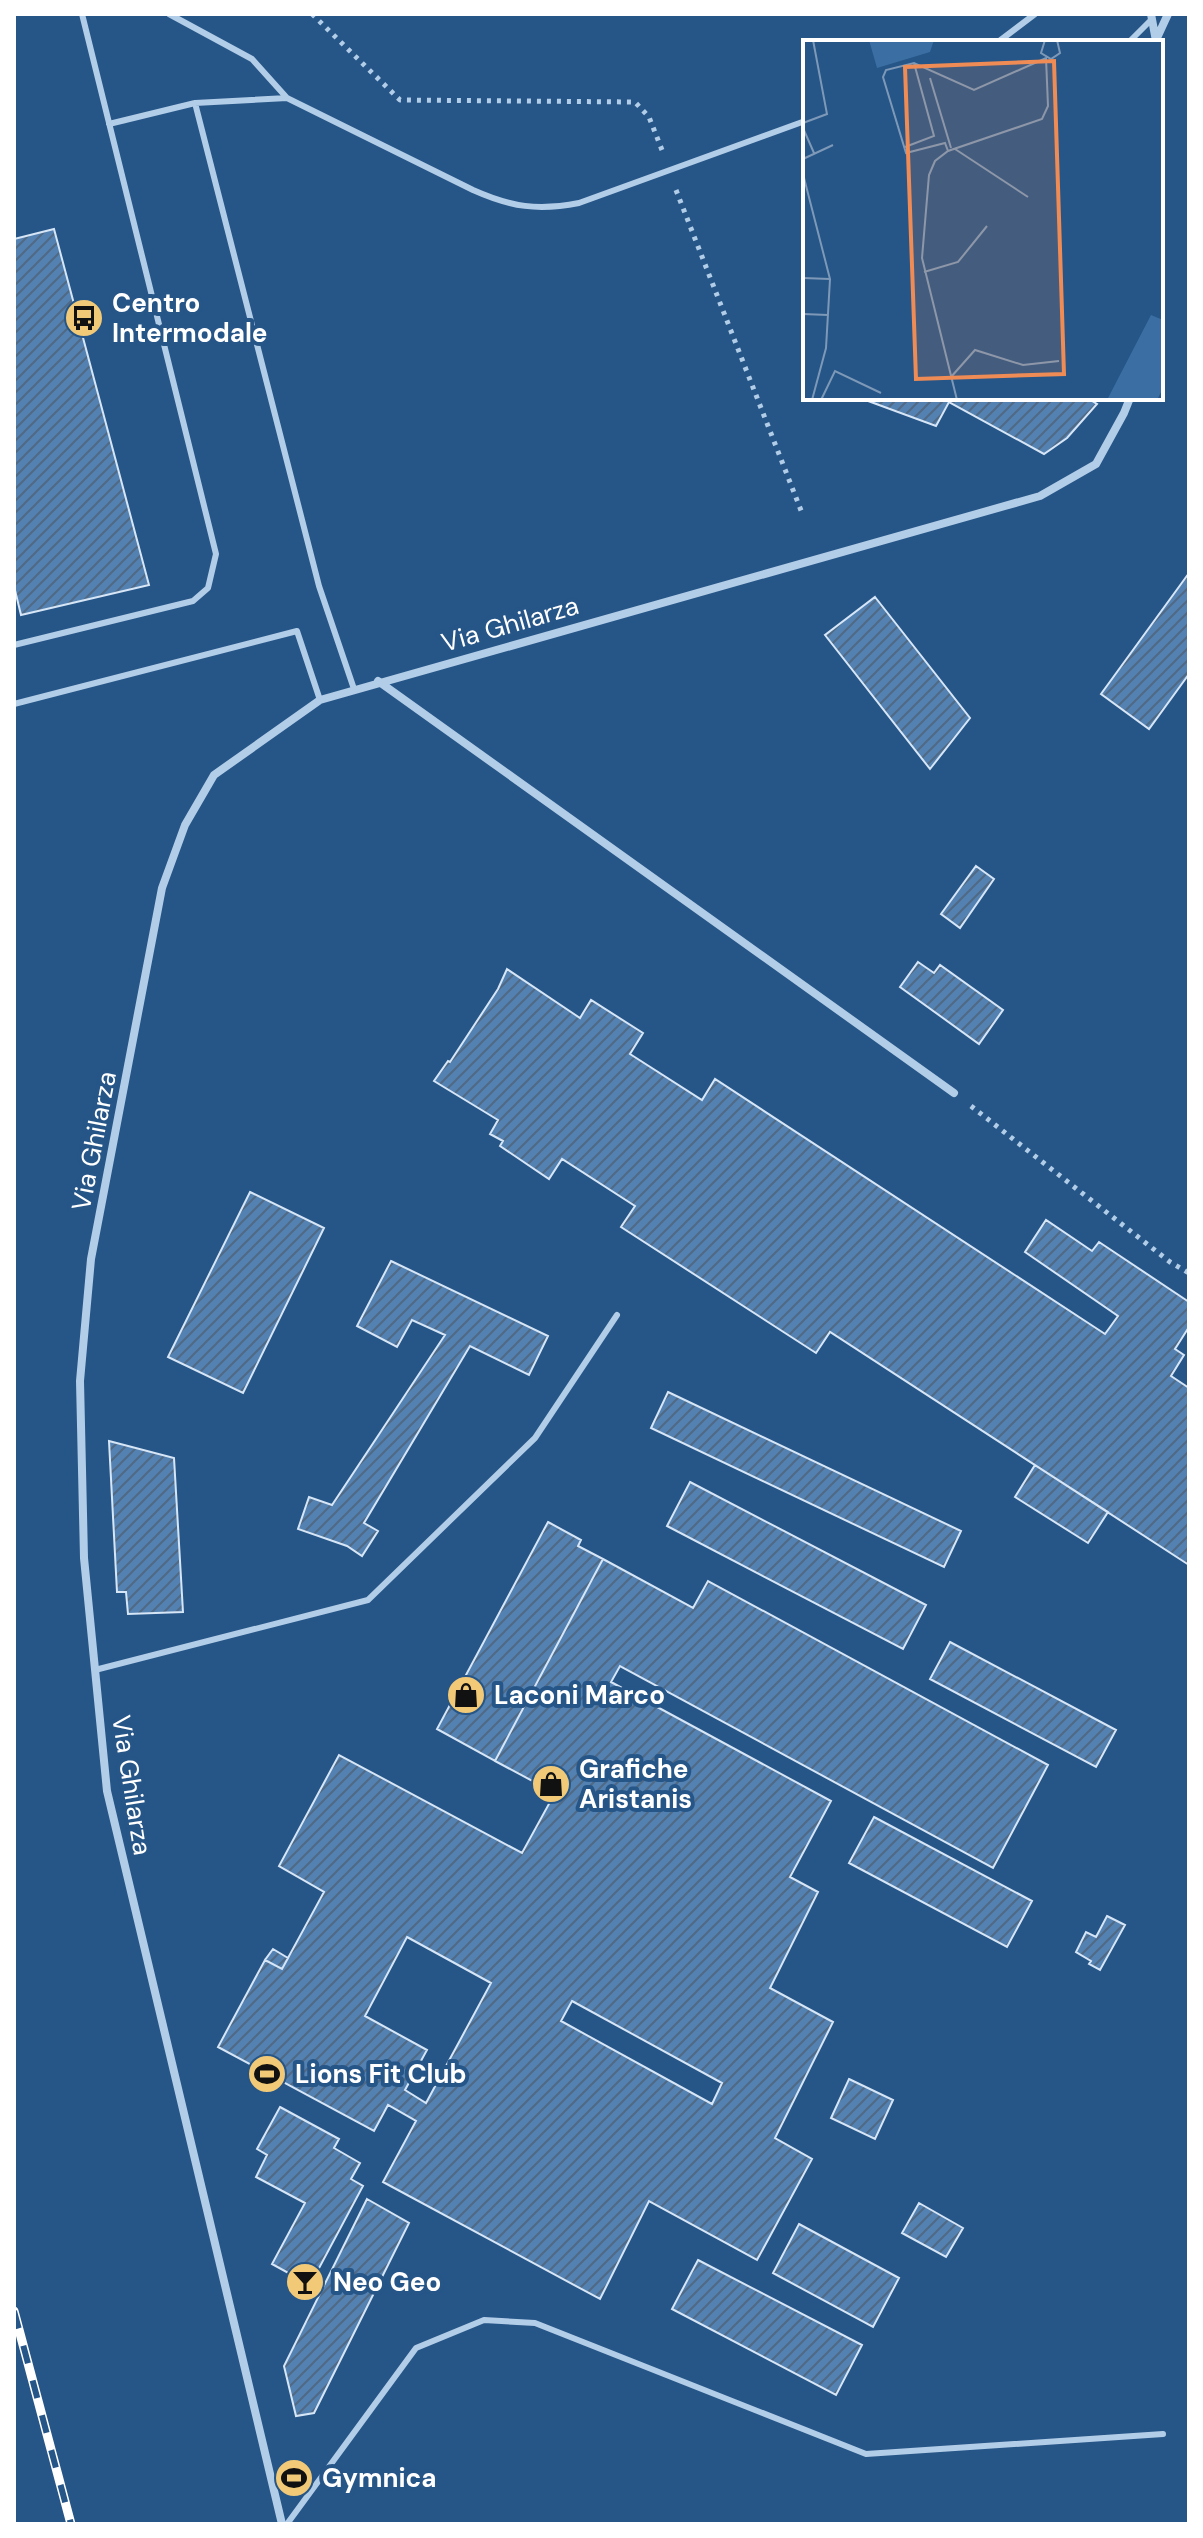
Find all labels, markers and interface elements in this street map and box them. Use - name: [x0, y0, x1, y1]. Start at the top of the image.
- inset map: [803, 40, 1163, 400]
- place label: Centro Intermodale: [112, 286, 268, 350]
- bus stop icon: Centro Intermodale: [63, 297, 105, 339]
- street label: Via Ghilarza: [437, 588, 583, 660]
- street label: Via Ghilarza: [64, 1068, 124, 1214]
- shop icon: Laconi Marco: [445, 1674, 487, 1716]
- place label: Laconi Marco: [494, 1678, 665, 1712]
- street label: Via Ghilarza: [104, 1713, 160, 1857]
- place label: Grafiche Aristanis: [579, 1752, 692, 1816]
- shop icon: Grafiche Aristanis: [530, 1763, 572, 1805]
- sports icon: Lions Fit Club: [246, 2053, 288, 2095]
- place label: Lions Fit Club: [295, 2057, 467, 2091]
- bar icon: Neo Geo: [284, 2261, 326, 2303]
- place label: Neo Geo: [333, 2265, 441, 2299]
- sports icon: Gymnica: [273, 2457, 315, 2499]
- place label: Gymnica: [322, 2461, 437, 2495]

